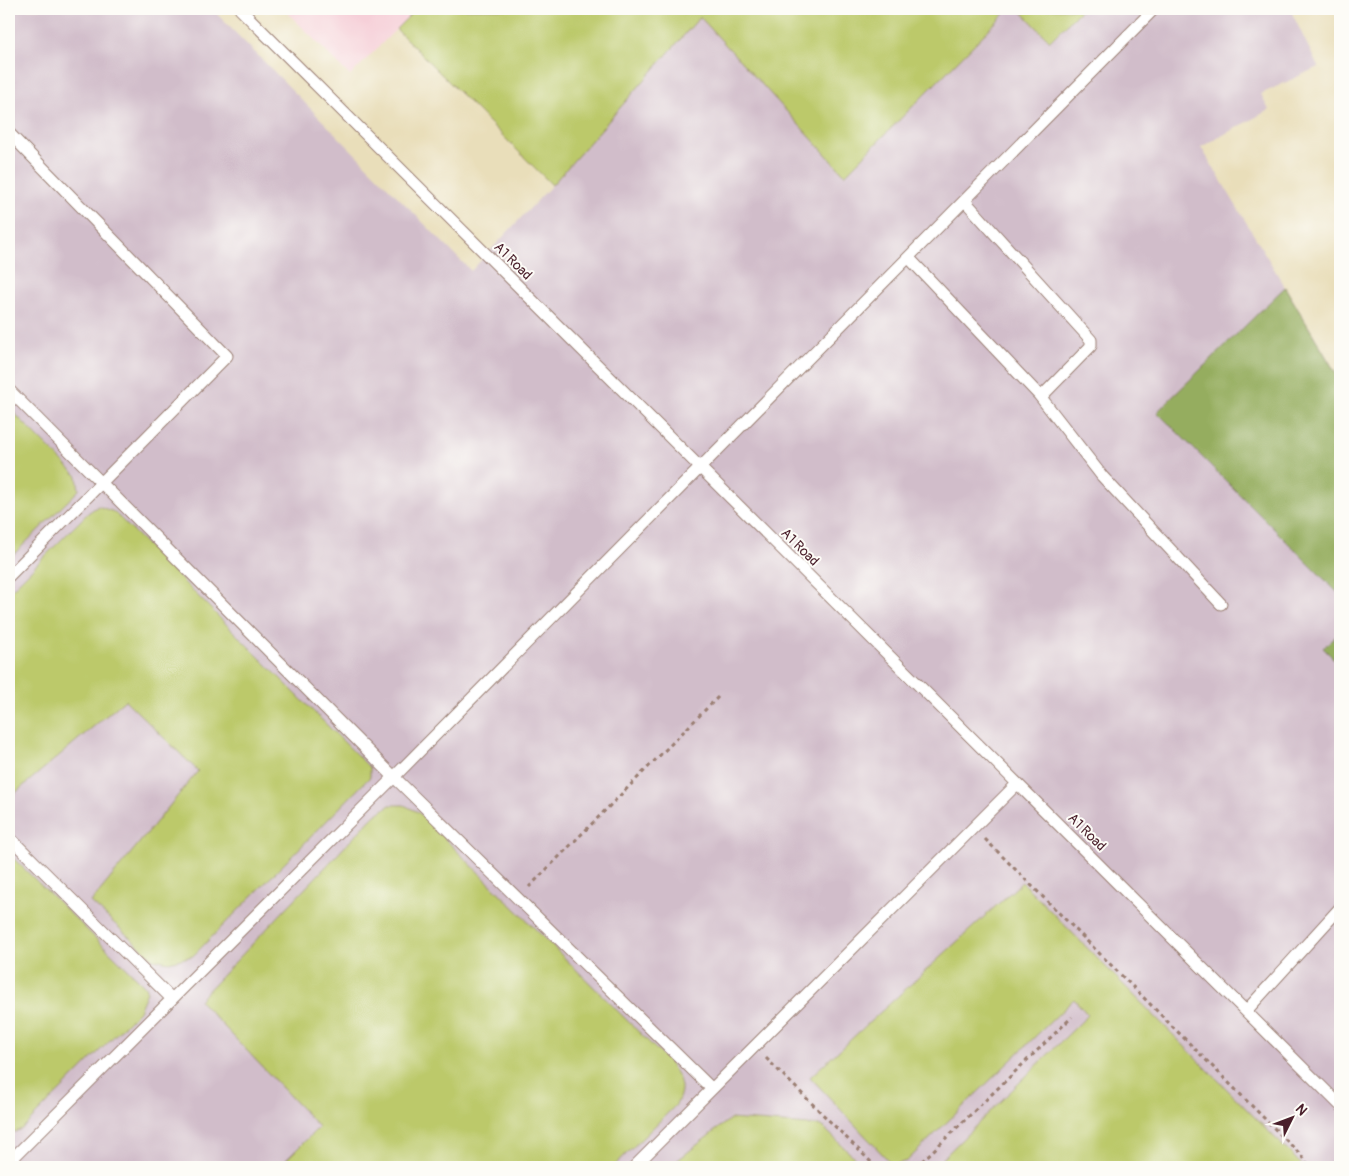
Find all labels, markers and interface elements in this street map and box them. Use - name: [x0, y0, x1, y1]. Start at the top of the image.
- street label: A1 Road: [491, 239, 536, 284]
- street label: A1 Road: [778, 525, 823, 570]
- street label: A1 Road: [1065, 810, 1110, 855]
- north arrow: [1266, 1094, 1316, 1144]
- text: N: [1292, 1100, 1311, 1119]

